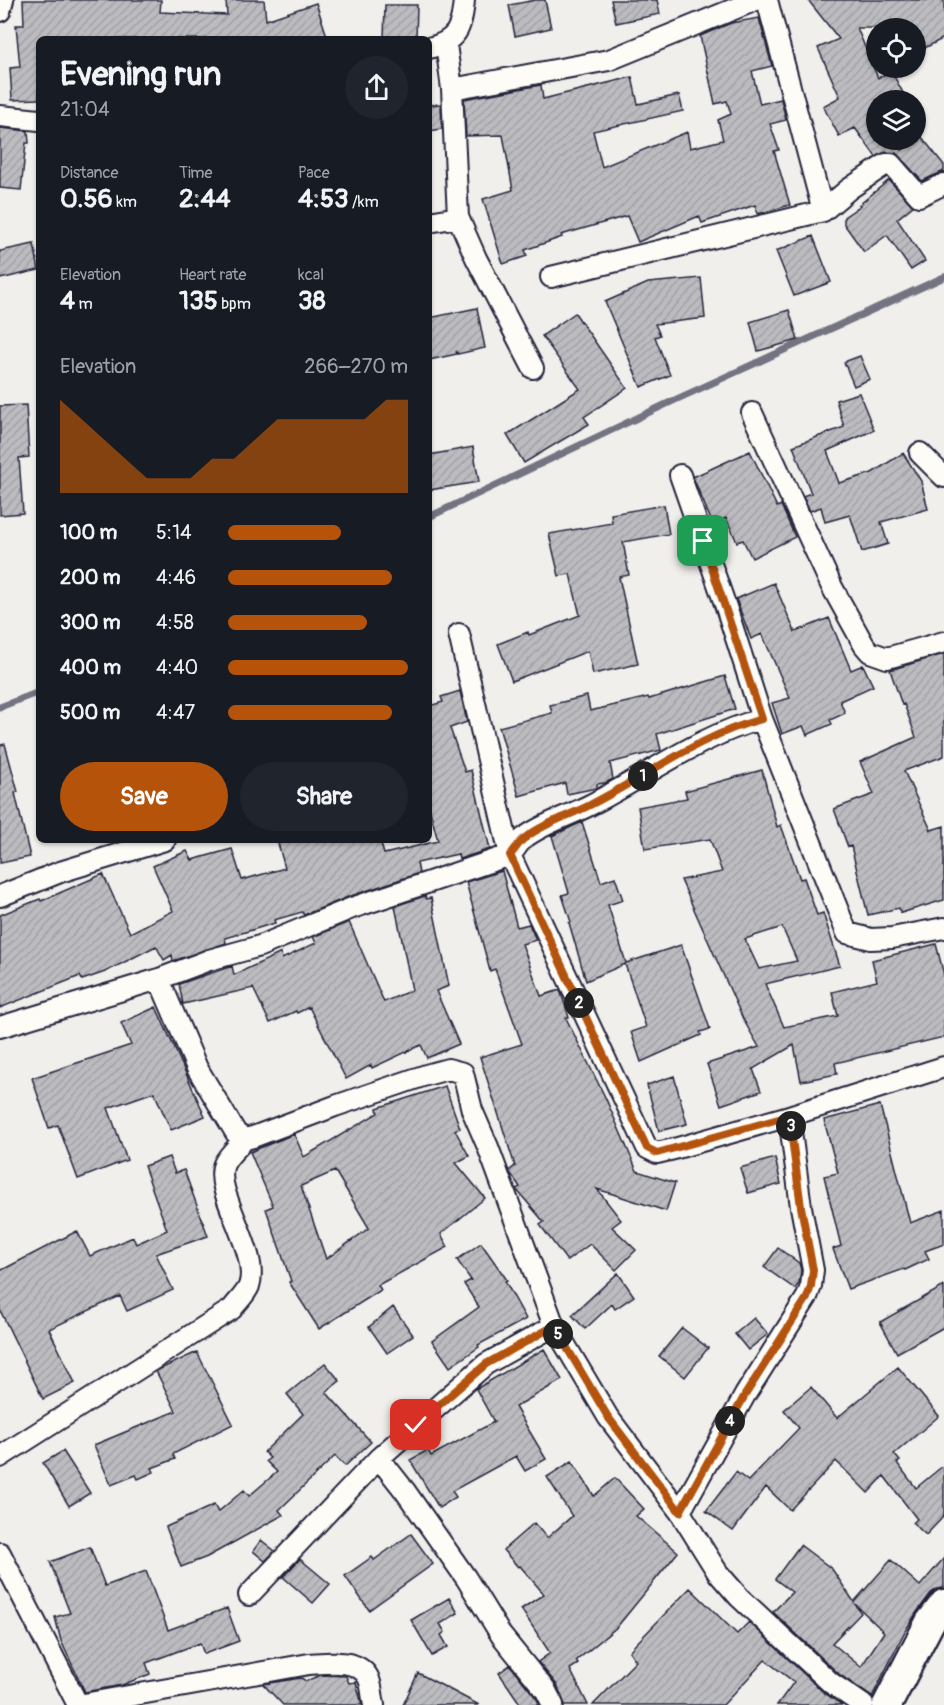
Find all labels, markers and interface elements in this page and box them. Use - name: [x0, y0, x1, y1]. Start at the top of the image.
- map controls: [866, 18, 926, 150]
- button: locate: [866, 18, 926, 78]
- text: Evening run: [60, 54, 221, 95]
- button: share: [345, 56, 408, 119]
- button: layers: [866, 90, 926, 150]
- text: 21:04: [60, 97, 110, 122]
- text: Distance: [60, 163, 119, 183]
- text: Time: [179, 163, 212, 183]
- text: Pace: [298, 163, 330, 183]
- text: 0.56: [60, 183, 113, 215]
- text: 2:44: [179, 183, 231, 215]
- text: 4:53: [298, 183, 349, 215]
- text: km: [113, 192, 137, 212]
- text: /km: [349, 192, 379, 212]
- text: Elevation: [60, 265, 121, 285]
- text: Heart rate: [179, 265, 246, 285]
- text: kcal: [298, 265, 324, 285]
- text: 4: [60, 285, 75, 317]
- text: 135: [179, 285, 218, 317]
- text: 38: [298, 285, 326, 317]
- text: m: [75, 294, 93, 314]
- text: bpm: [218, 294, 251, 314]
- text: Elevation: [60, 354, 136, 379]
- text: 266–270 m: [304, 354, 408, 379]
- pin: [677, 515, 728, 566]
- text: 100 m: [60, 520, 117, 545]
- text: 5:14: [156, 520, 192, 545]
- icon: arrive: [686, 524, 719, 557]
- text: 200 m: [60, 565, 121, 590]
- text: 4:46: [156, 565, 196, 590]
- text: 300 m: [60, 610, 121, 635]
- text: 4:58: [156, 610, 194, 635]
- text: 400 m: [60, 655, 121, 680]
- text: 4:40: [156, 655, 198, 680]
- text: 500 m: [60, 700, 120, 725]
- text: 4:47: [156, 700, 195, 725]
- pin: 1: [628, 761, 658, 791]
- button: Save: [60, 762, 228, 831]
- button: Share: [240, 762, 408, 831]
- text: 1: [640, 766, 646, 786]
- pin: 2: [564, 988, 594, 1018]
- text: 2: [575, 993, 583, 1013]
- pin: 3: [776, 1111, 806, 1141]
- text: 3: [787, 1116, 795, 1136]
- pin: 5: [543, 1319, 573, 1349]
- text: 5: [554, 1324, 562, 1344]
- pin: [390, 1399, 441, 1450]
- pin: 4: [715, 1406, 745, 1436]
- icon: check: [399, 1408, 432, 1441]
- text: 4: [725, 1411, 735, 1431]

